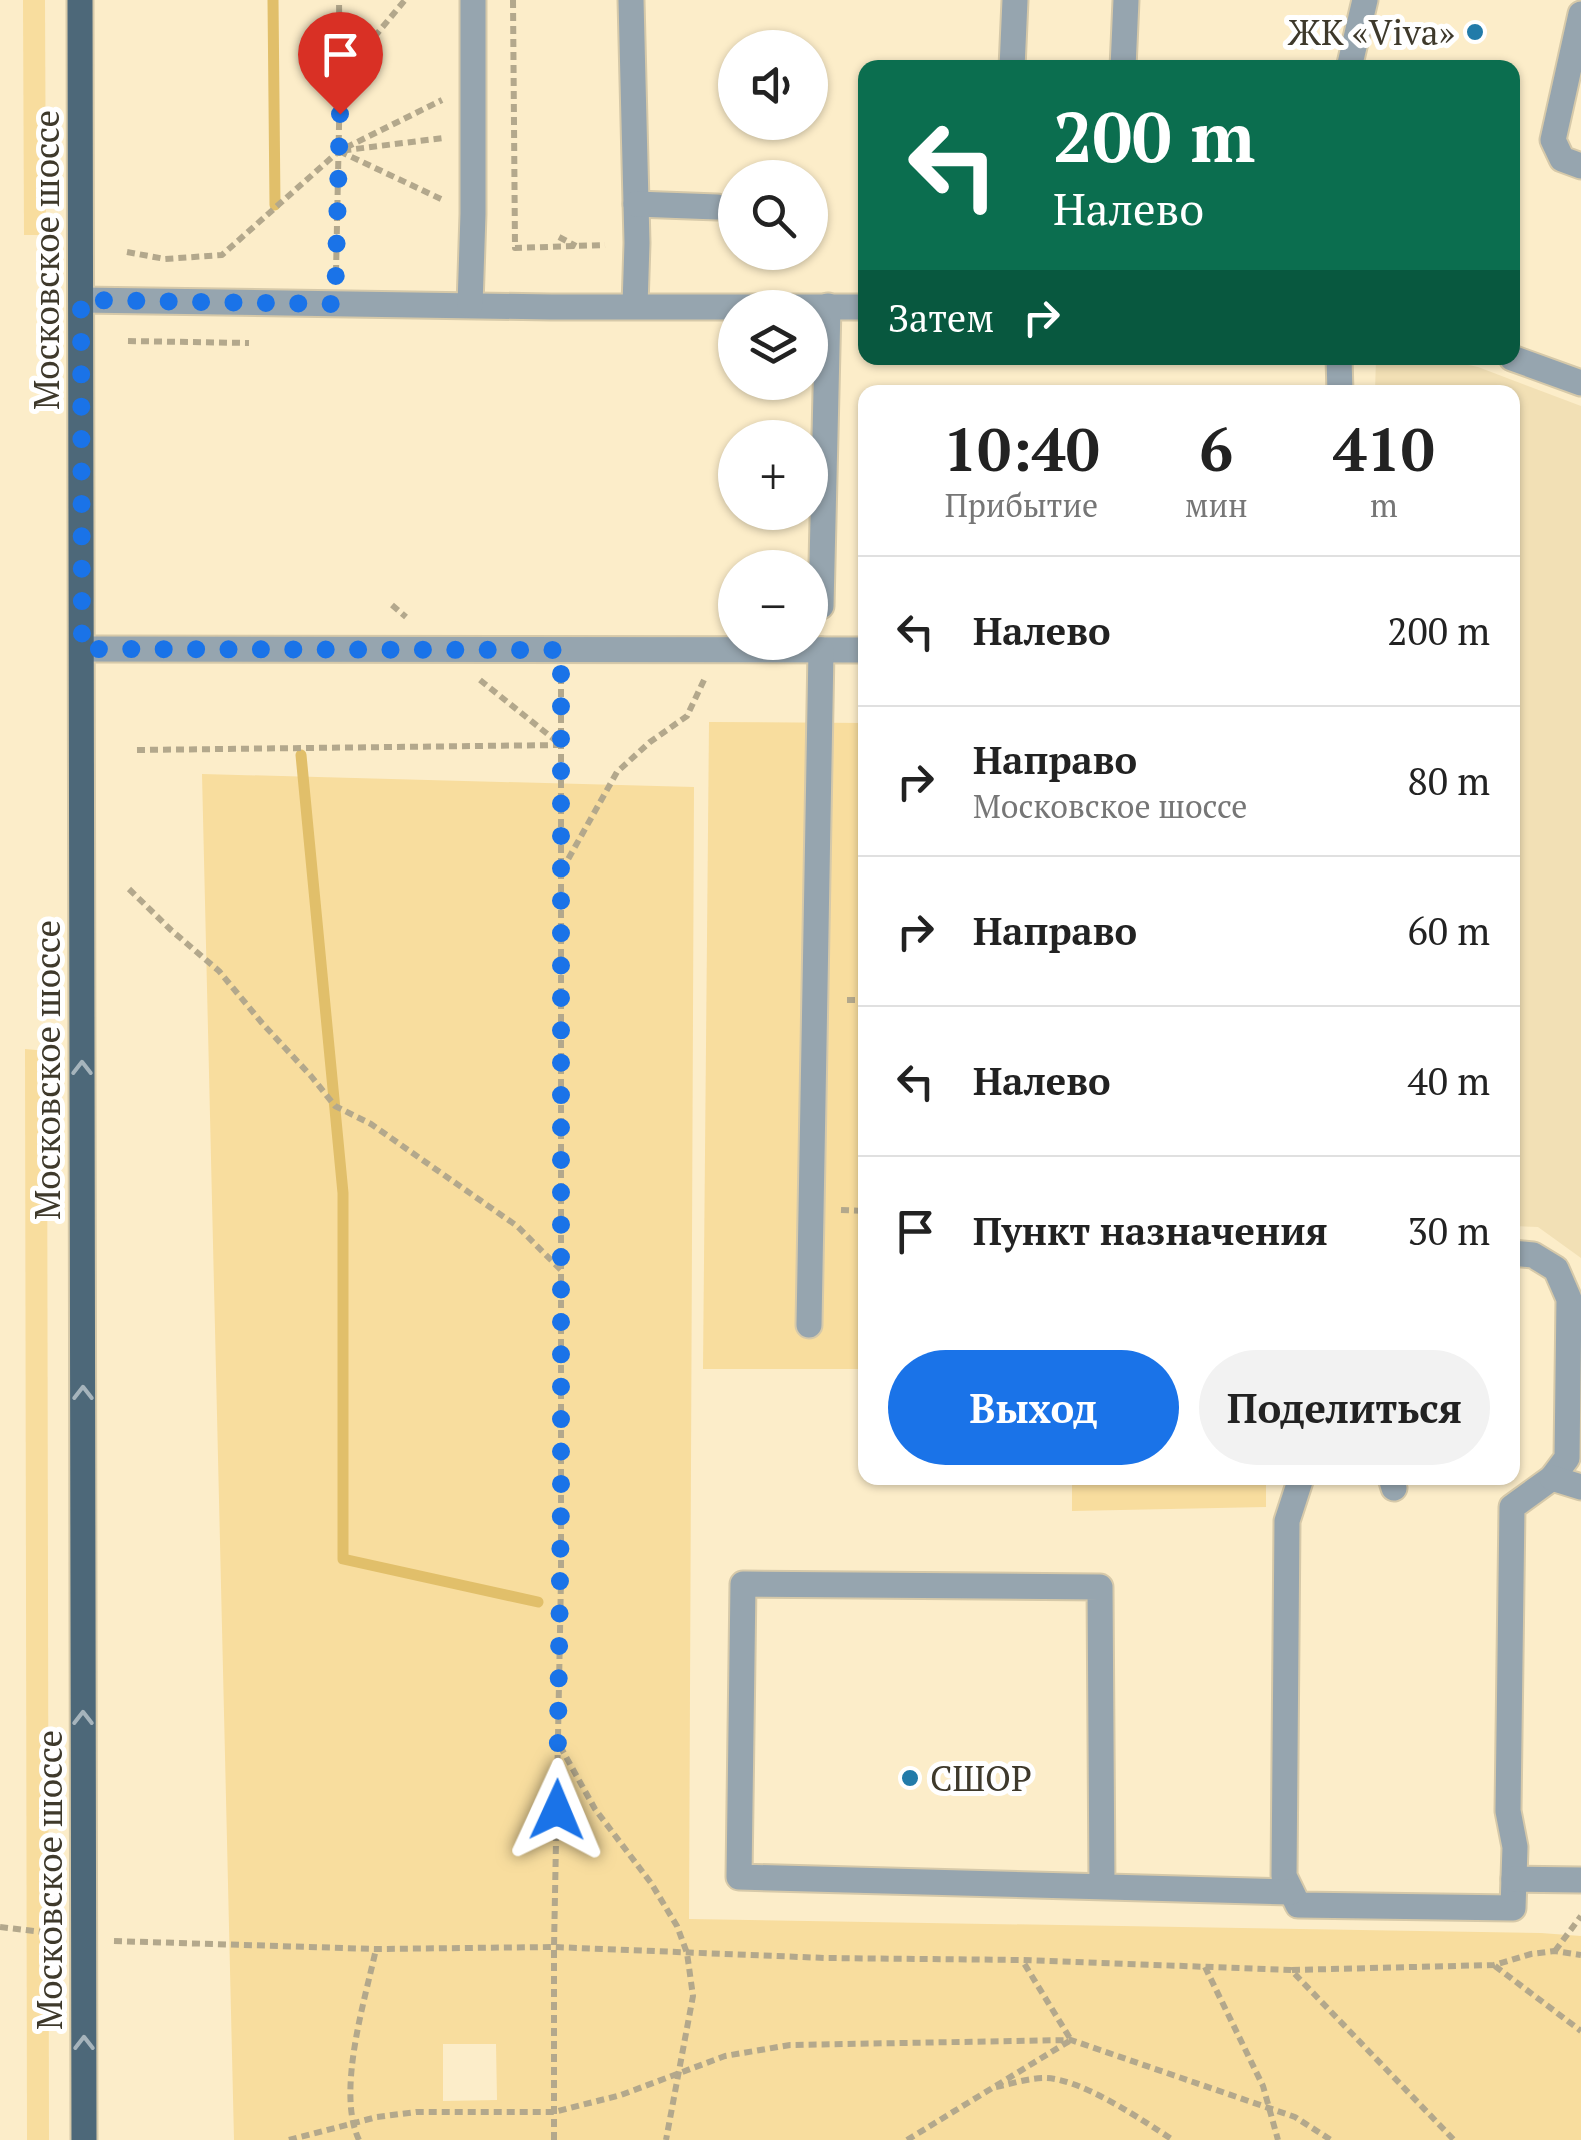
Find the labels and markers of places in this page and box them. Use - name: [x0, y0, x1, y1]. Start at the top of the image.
- place label: ЖК «Viva»: [1288, 9, 1455, 55]
- pin: [298, 12, 383, 115]
- marker: ЖК «Viva»: [1464, 21, 1486, 43]
- place label: СШОР: [930, 1755, 1032, 1801]
- marker: СШОР: [899, 1767, 921, 1789]

